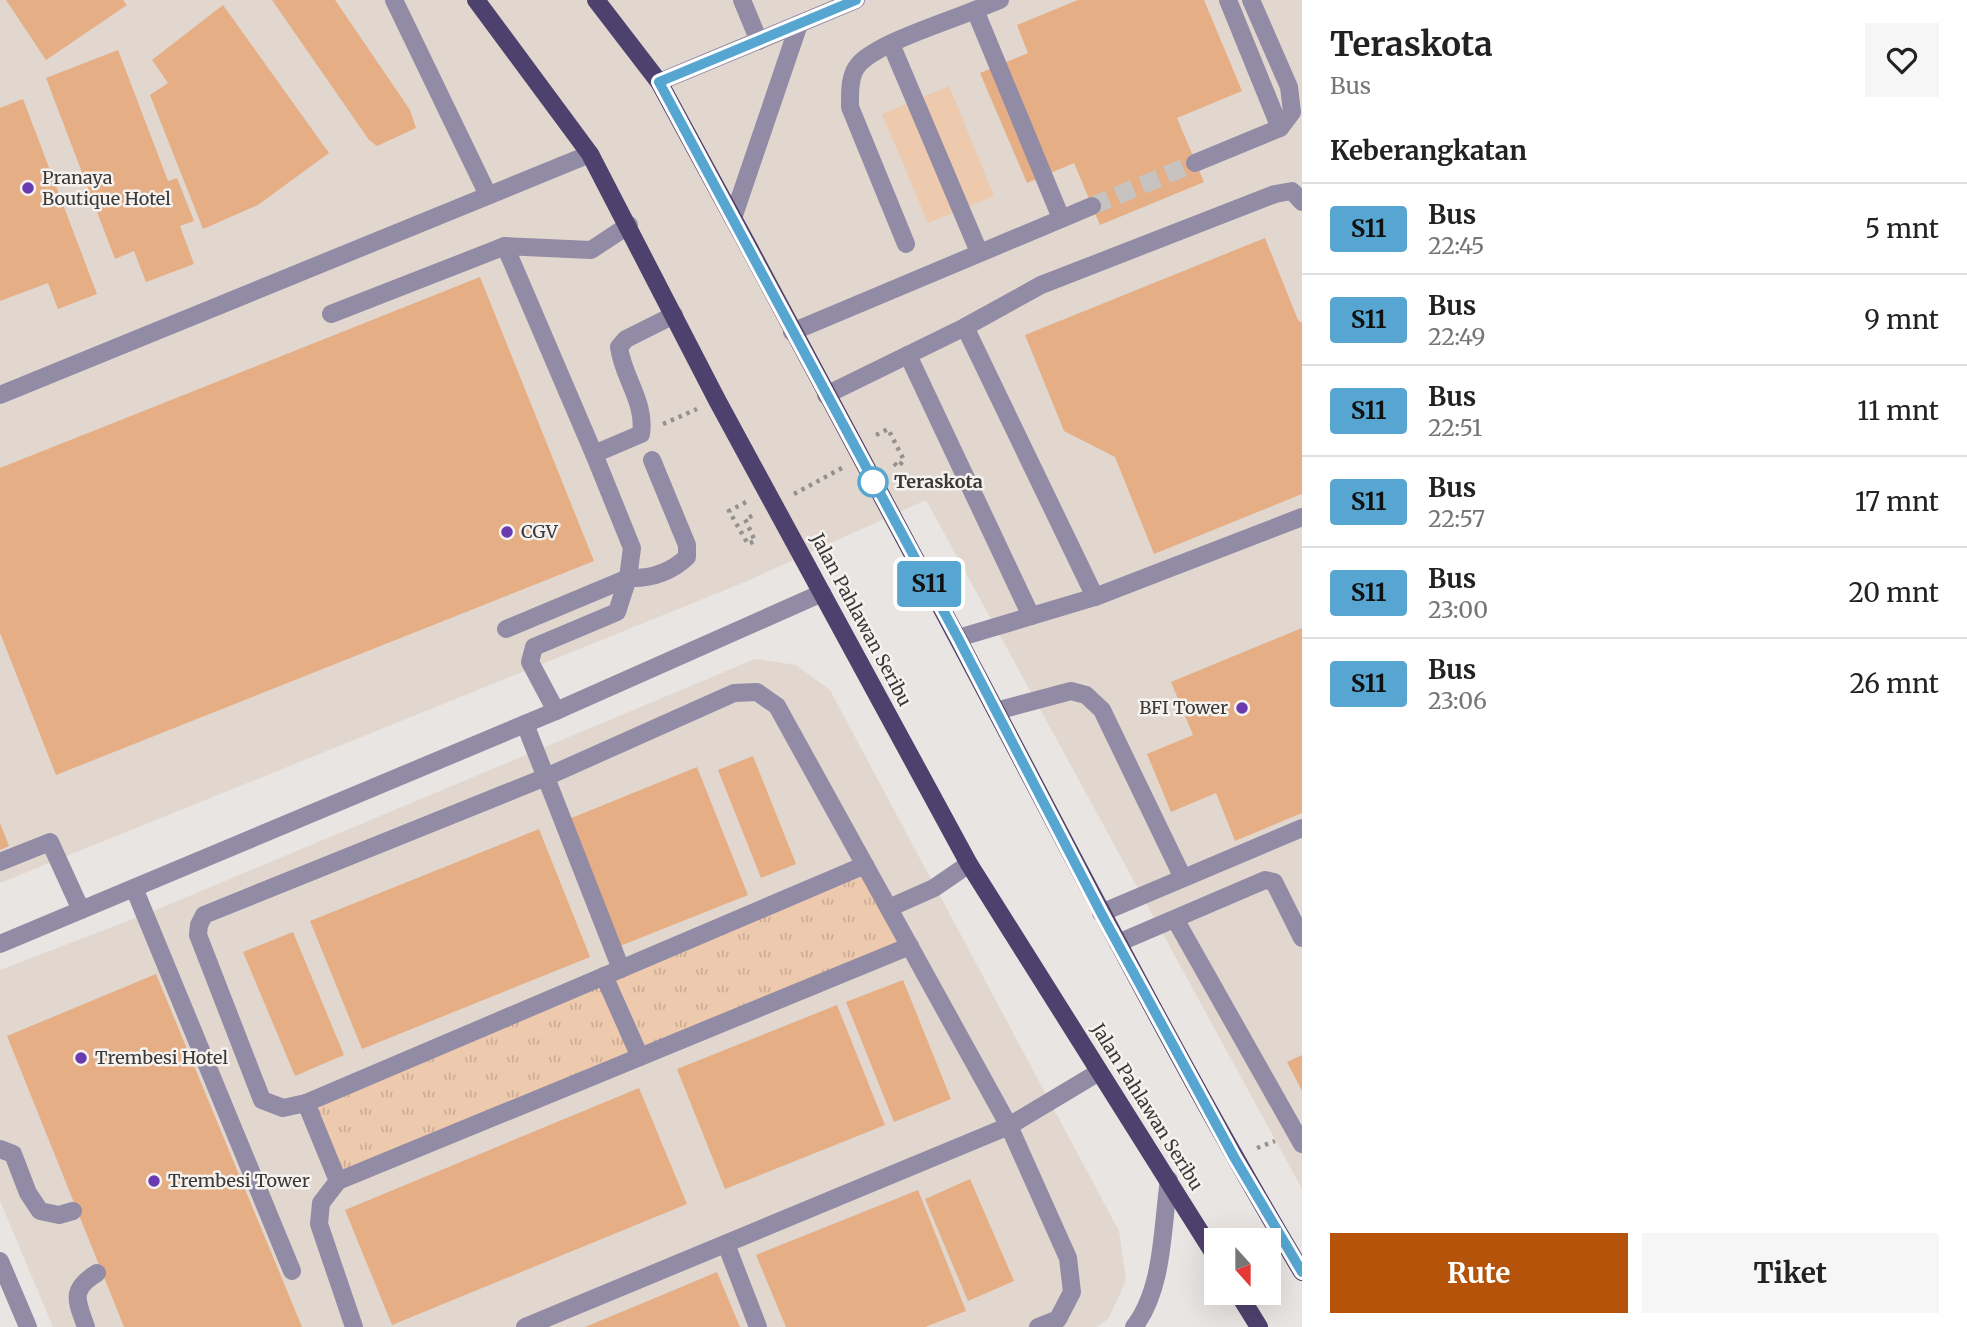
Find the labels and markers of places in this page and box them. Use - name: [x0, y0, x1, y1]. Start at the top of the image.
- place label: Pranaya Boutique Hotel: [42, 166, 171, 210]
- marker: Pranaya Boutique Hotel: [20, 180, 36, 196]
- marker: Teraskota: [858, 467, 888, 497]
- place label: Teraskota: [894, 470, 983, 493]
- place label: CGV: [521, 520, 559, 543]
- marker: CGV: [499, 524, 515, 540]
- place label: BFI Tower: [1139, 696, 1228, 719]
- marker: BFI Tower: [1234, 700, 1250, 716]
- place label: Trembesi Hotel: [95, 1046, 228, 1069]
- marker: Trembesi Hotel: [73, 1050, 89, 1066]
- place label: Trembesi Tower: [168, 1169, 310, 1192]
- marker: Trembesi Tower: [146, 1173, 162, 1189]

